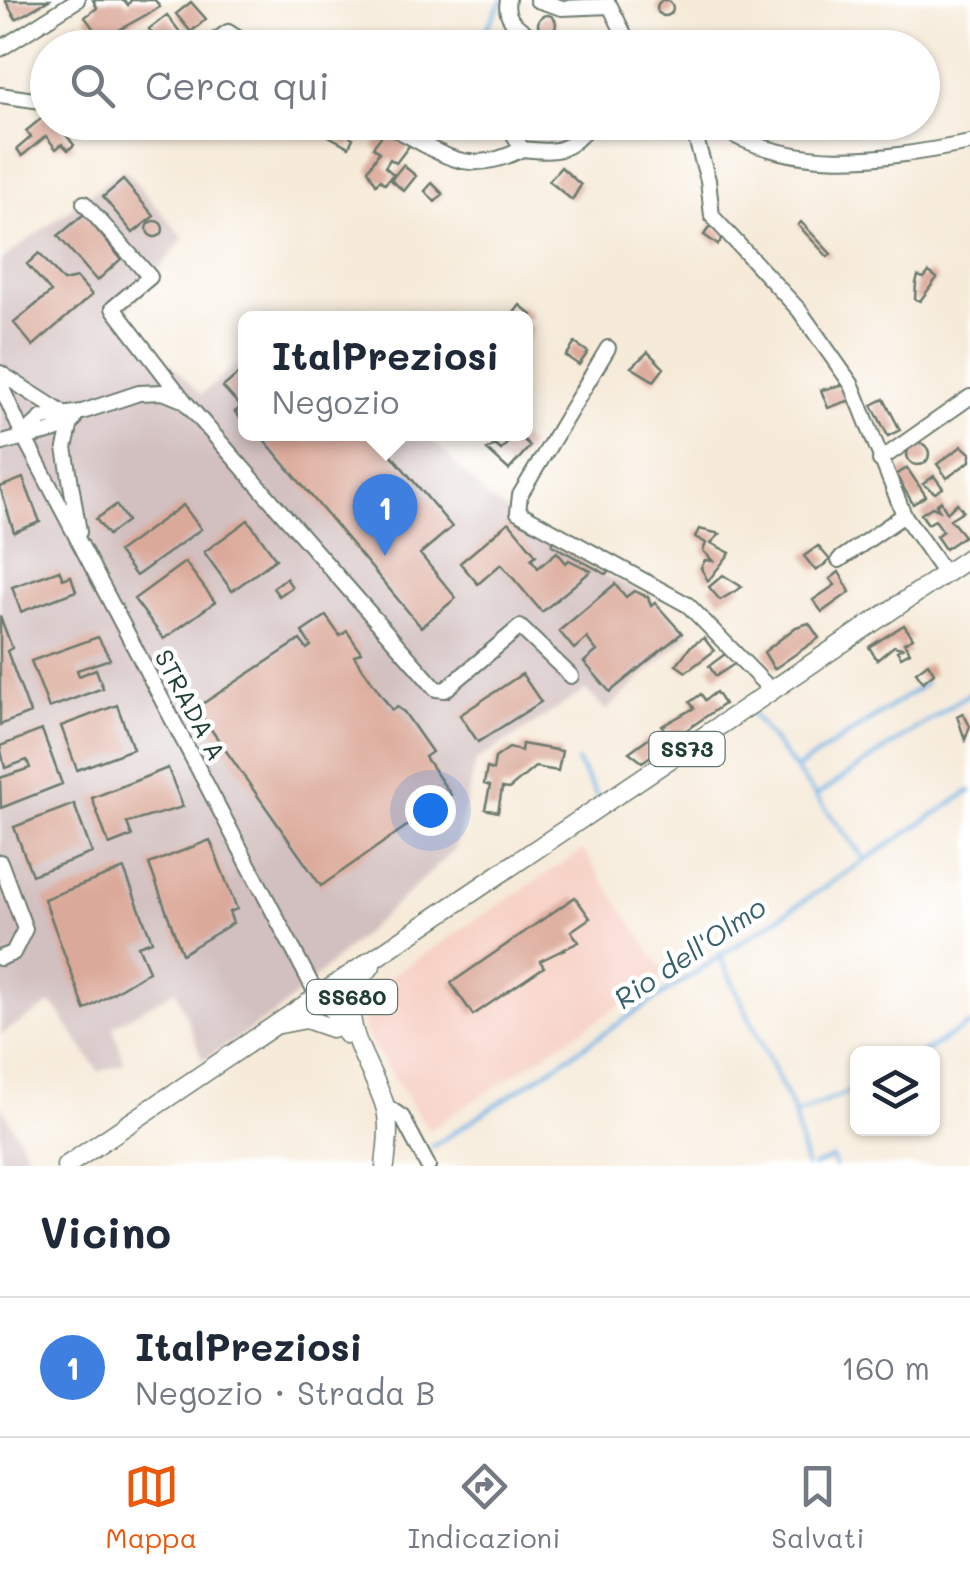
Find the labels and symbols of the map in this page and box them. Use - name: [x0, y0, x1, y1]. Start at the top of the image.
- pin: 1: [352, 474, 418, 556]
- street label: STRADA A: [148, 644, 233, 766]
- road number: SS73: [650, 732, 724, 766]
- your location: [405, 785, 456, 836]
- water label: Rio dell'Olmo: [607, 888, 772, 1016]
- road number: SS680: [307, 980, 397, 1014]

